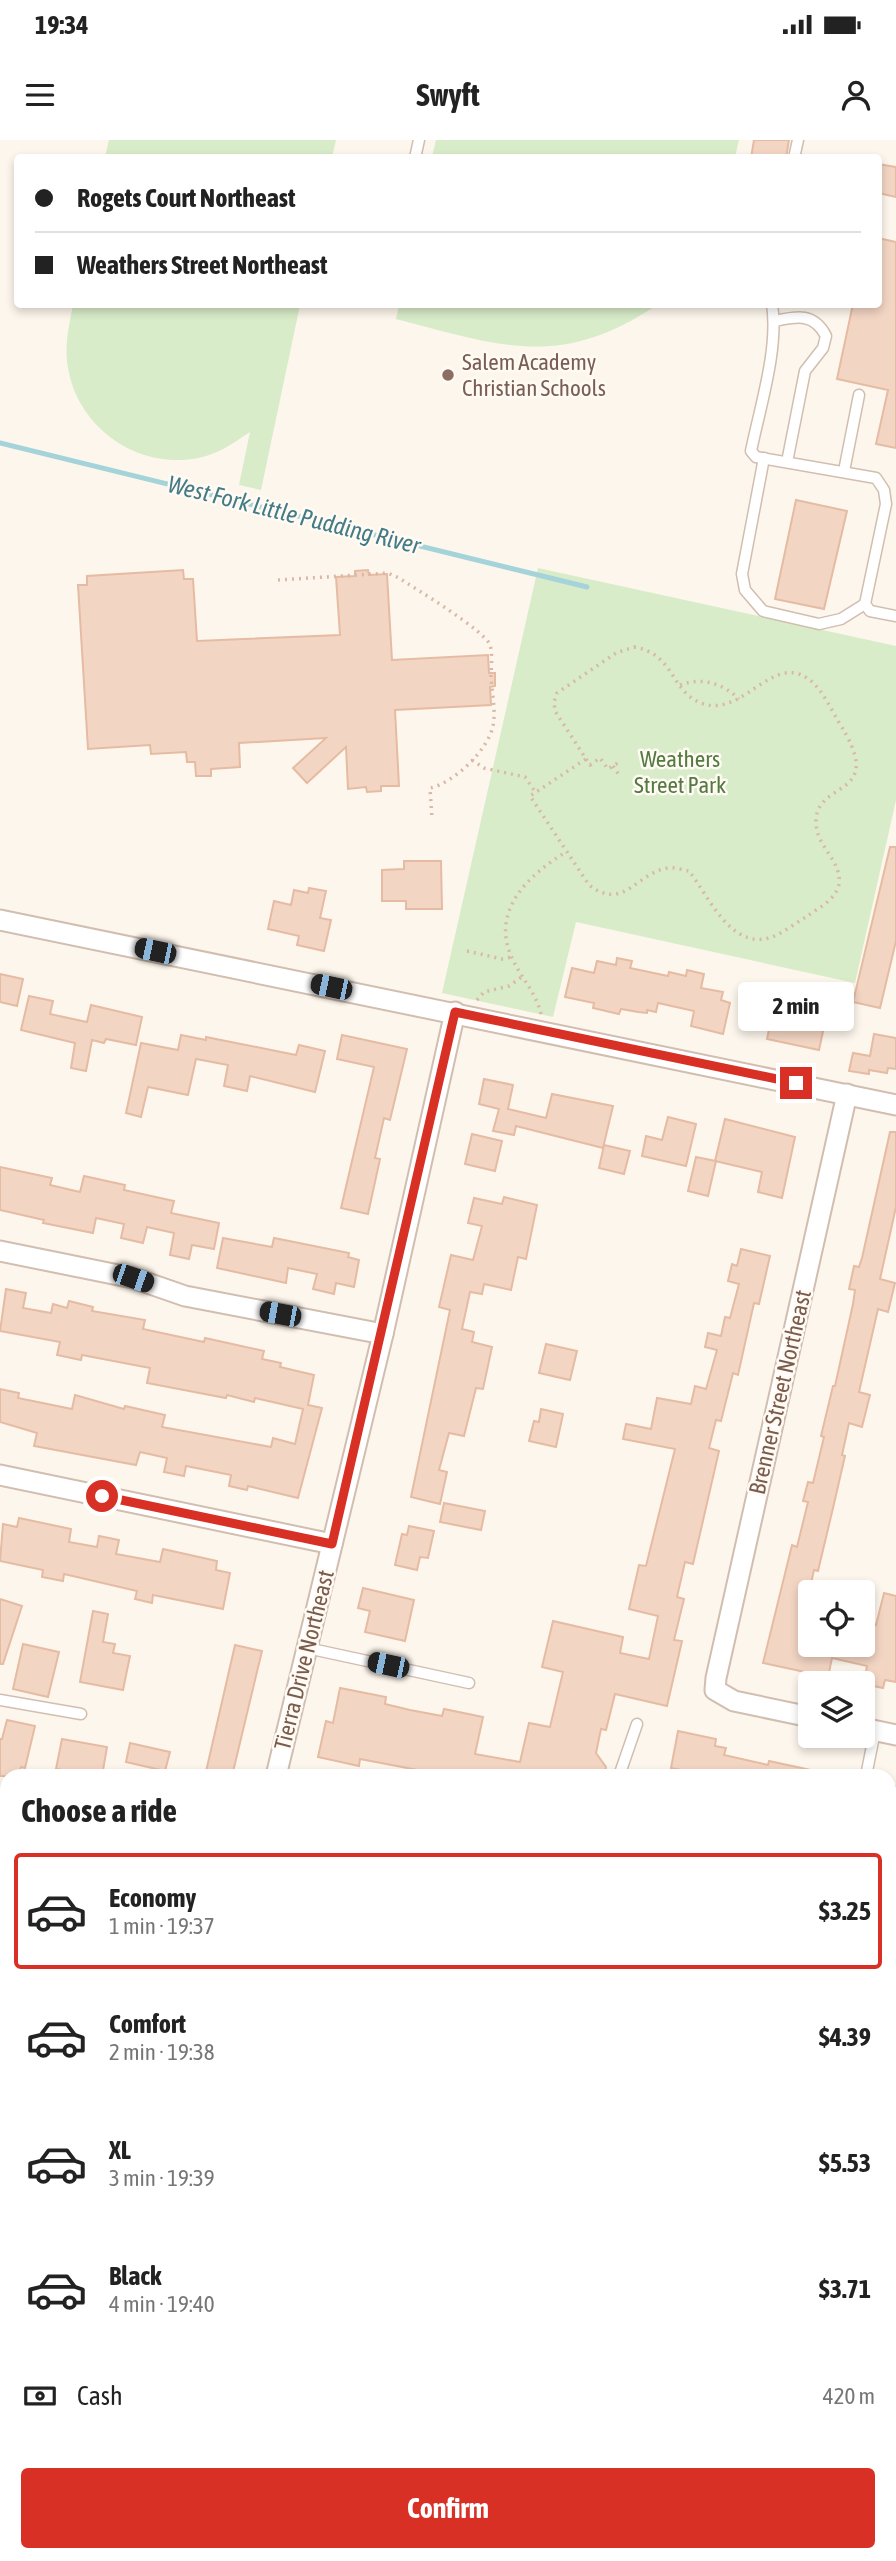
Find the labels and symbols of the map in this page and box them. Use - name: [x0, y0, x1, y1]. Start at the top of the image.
- place label: Salem Academy Christian Schools: [462, 349, 606, 401]
- marker: Salem Academy Christian Schools: [440, 367, 456, 383]
- water label: West Fork Little Pudding River: [165, 470, 424, 559]
- park label: Weathers Street Park: [634, 746, 726, 798]
- car: [133, 936, 178, 966]
- car: [309, 972, 354, 1002]
- callout: 2 min: [738, 982, 854, 1030]
- route end: [780, 1067, 812, 1099]
- car: [110, 1261, 157, 1295]
- street label: Brenner Street Northeast: [744, 1287, 816, 1497]
- car: [258, 1300, 303, 1328]
- route start: [86, 1480, 118, 1512]
- street label: Tierra Drive Northeast: [269, 1567, 339, 1753]
- car: [366, 1650, 411, 1680]

